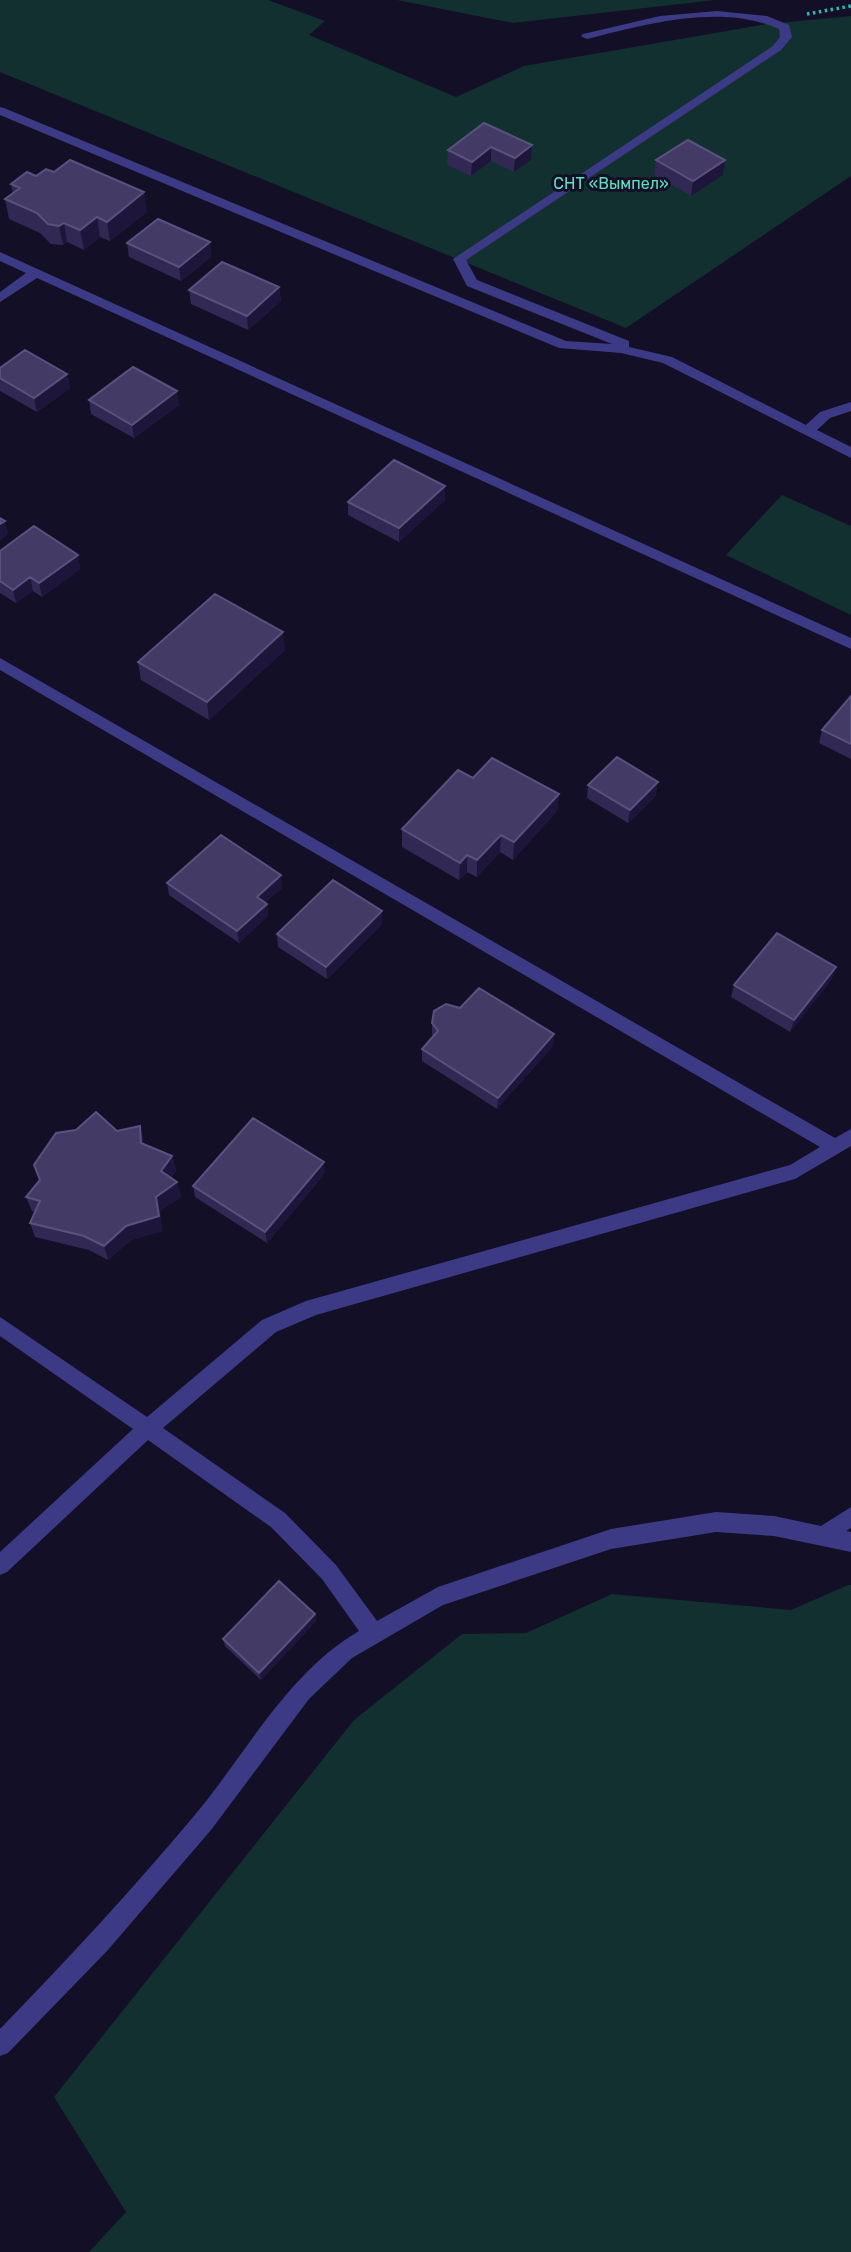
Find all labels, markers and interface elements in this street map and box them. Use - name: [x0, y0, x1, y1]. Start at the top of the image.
- park label: СНТ «Вымпел»: [553, 174, 669, 193]

